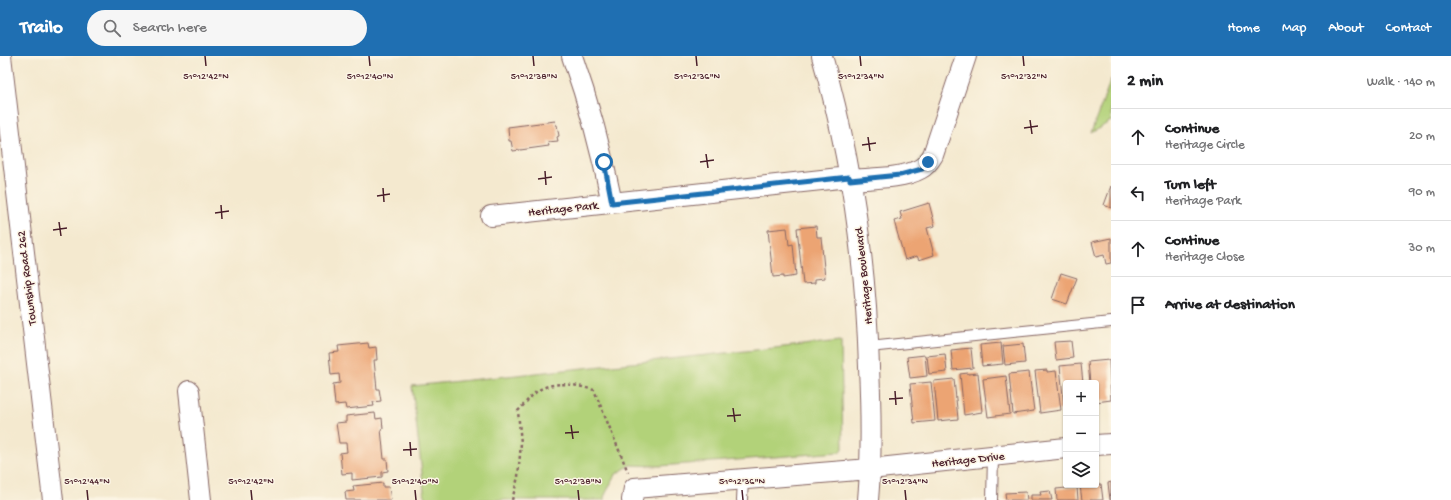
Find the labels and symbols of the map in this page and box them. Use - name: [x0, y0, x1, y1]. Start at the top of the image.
- text: 51°12'42"N: [183, 71, 229, 83]
- text: 51°12'40"N: [347, 71, 394, 83]
- text: 51°12'38"N: [511, 71, 558, 83]
- text: 51°12'36"N: [674, 71, 721, 83]
- text: 51°12'34"N: [838, 71, 884, 83]
- text: 51°12'32"N: [1001, 71, 1047, 83]
- route start: [595, 153, 613, 171]
- route end: [919, 153, 937, 171]
- street label: Heritage Park: [528, 199, 600, 221]
- street label: Heritage Boulevard: [853, 226, 877, 325]
- street label: Township Road 262: [15, 230, 41, 327]
- street label: Heritage Drive: [931, 450, 1006, 472]
- text: 51°12'44"N: [64, 476, 110, 488]
- text: 51°12'42"N: [228, 476, 274, 488]
- text: 51°12'40"N: [392, 476, 439, 488]
- text: 51°12'38"N: [555, 476, 602, 488]
- text: 51°12'36"N: [719, 476, 766, 488]
- text: 51°12'34"N: [882, 476, 928, 488]

